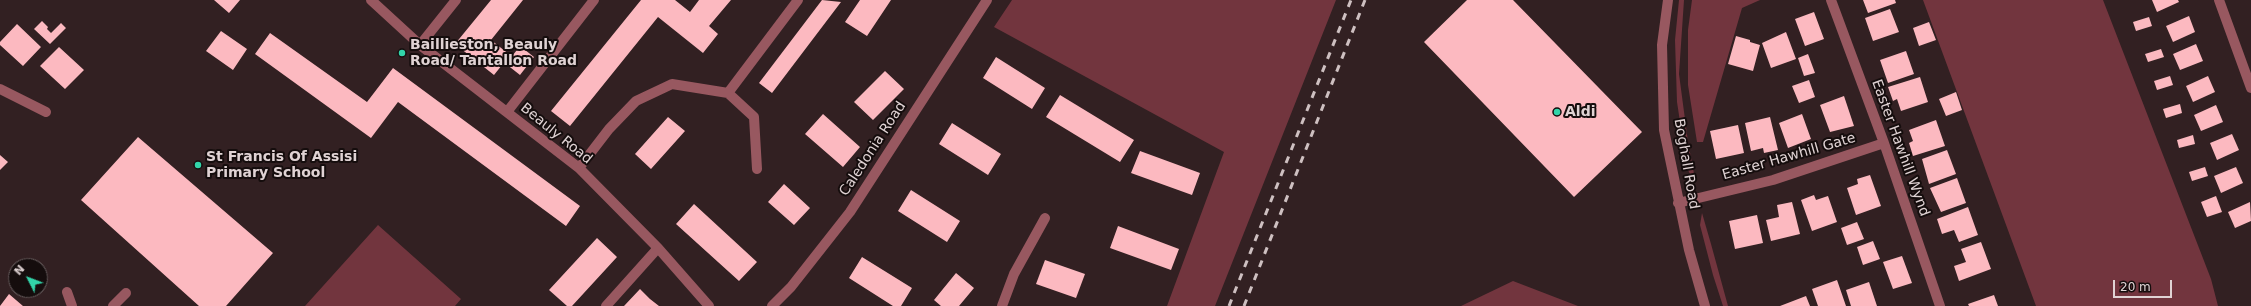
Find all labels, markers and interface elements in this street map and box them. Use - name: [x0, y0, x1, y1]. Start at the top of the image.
- place label: Baillieston, Beauly Road/ Tantallon Road: [410, 37, 577, 70]
- marker: Baillieston, Beauly Road/ Tantallon Road: [397, 48, 407, 58]
- street label: Easter Hawhill Wynd: [1867, 77, 1933, 219]
- street label: Caledonia Road: [836, 99, 910, 199]
- street label: Beauly Road: [517, 100, 595, 168]
- place label: Aldi: [1565, 104, 1595, 120]
- marker: Aldi: [1552, 107, 1562, 117]
- street label: Boghall Road: [1670, 117, 1702, 211]
- street label: Easter Hawhill Gate: [1720, 130, 1858, 184]
- place label: St Francis Of Assisi Primary School: [206, 149, 357, 182]
- marker: St Francis Of Assisi Primary School: [193, 160, 203, 170]
- north arrow: [8, 258, 48, 298]
- text: N: [12, 263, 27, 278]
- scale bar: [2115, 272, 2174, 298]
- text: 20 m: [2120, 280, 2151, 294]

